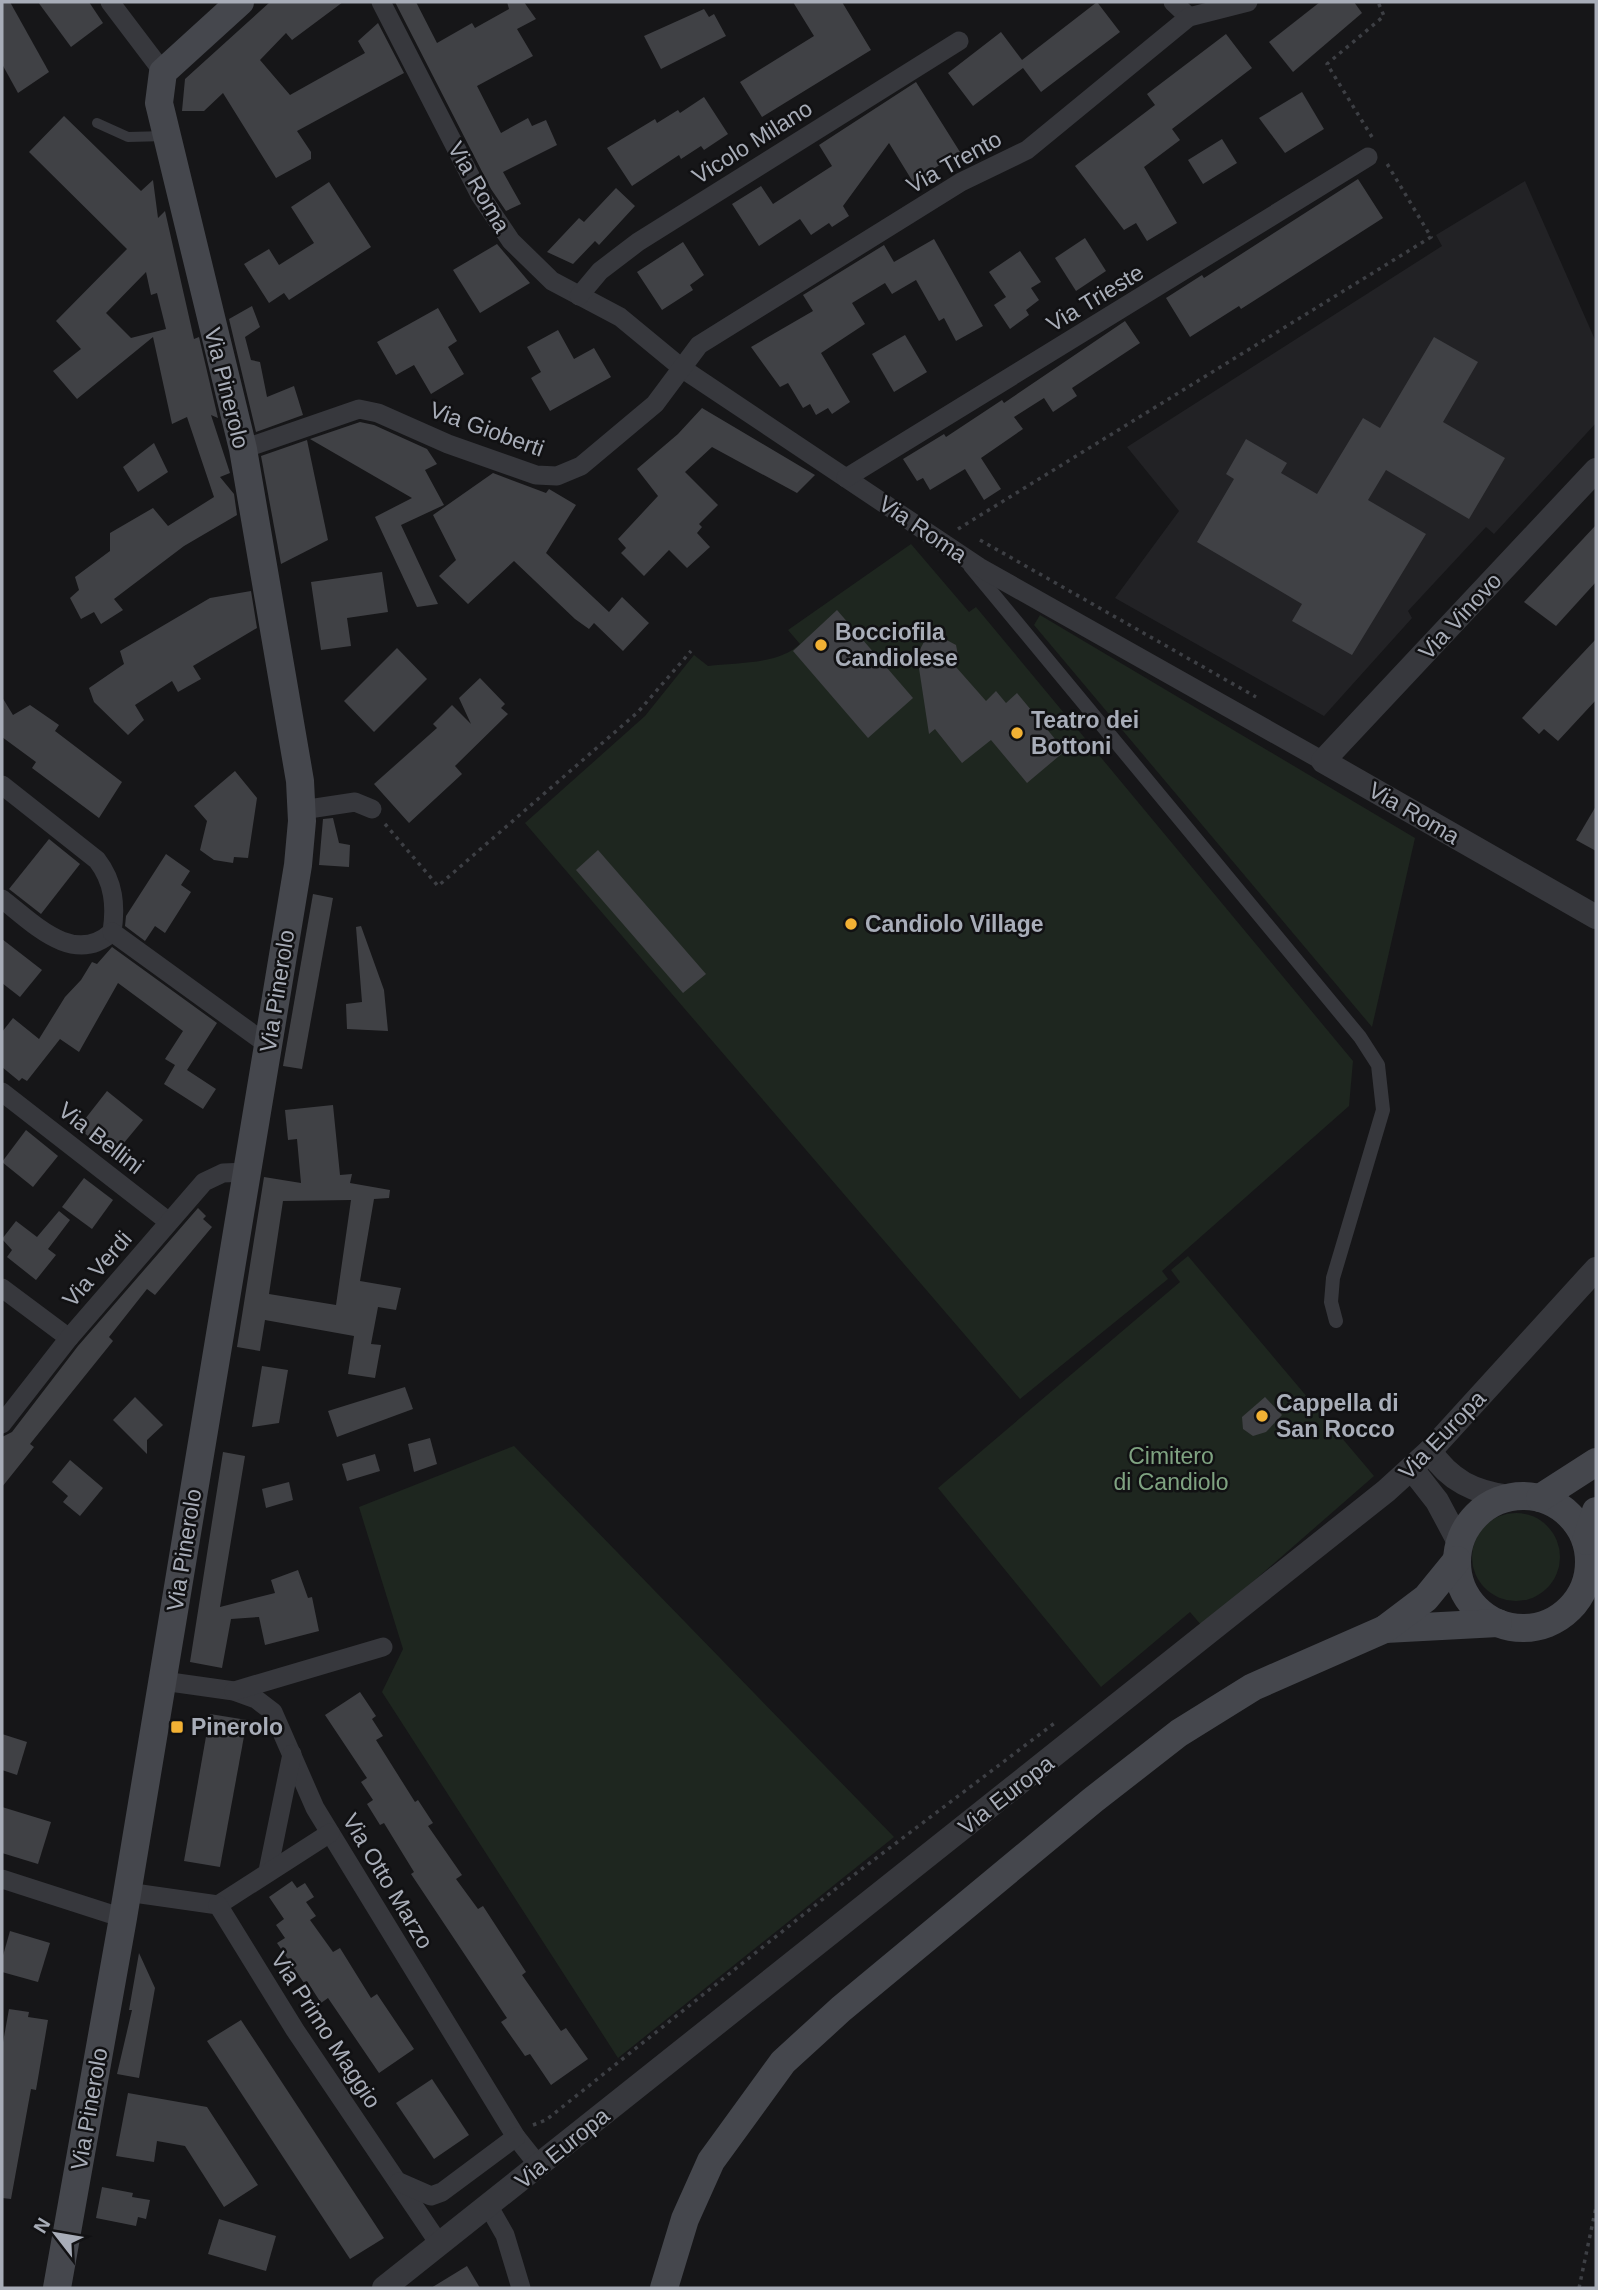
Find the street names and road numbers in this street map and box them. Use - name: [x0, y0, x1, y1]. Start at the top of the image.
- street label: Vicolo Milano: [687, 95, 817, 189]
- street label: Via Trento: [902, 125, 1006, 199]
- street label: Via Roma: [443, 137, 516, 237]
- street label: Via Trieste: [1042, 259, 1148, 337]
- street label: Via Pinerolo: [199, 325, 255, 451]
- street label: Via Gioberti: [426, 396, 548, 462]
- street label: Via Roma: [874, 490, 972, 568]
- street label: Via Vinovo: [1413, 567, 1507, 665]
- street label: Via Roma: [1364, 777, 1464, 850]
- street label: Via Pinerolo: [254, 928, 300, 1054]
- street label: Via Bellini: [53, 1097, 149, 1179]
- street label: Via Verdi: [57, 1226, 137, 1312]
- street label: Via Europa: [1393, 1385, 1491, 1485]
- street label: Via Pinerolo: [161, 1487, 207, 1613]
- street label: Via Europa: [953, 1750, 1059, 1840]
- street label: Via Otto Marzo: [337, 1809, 439, 1953]
- street label: Via Primo Maggio: [266, 1947, 386, 2113]
- street label: Via Pinerolo: [65, 2046, 113, 2172]
- street label: Via Europa: [510, 2102, 614, 2194]

